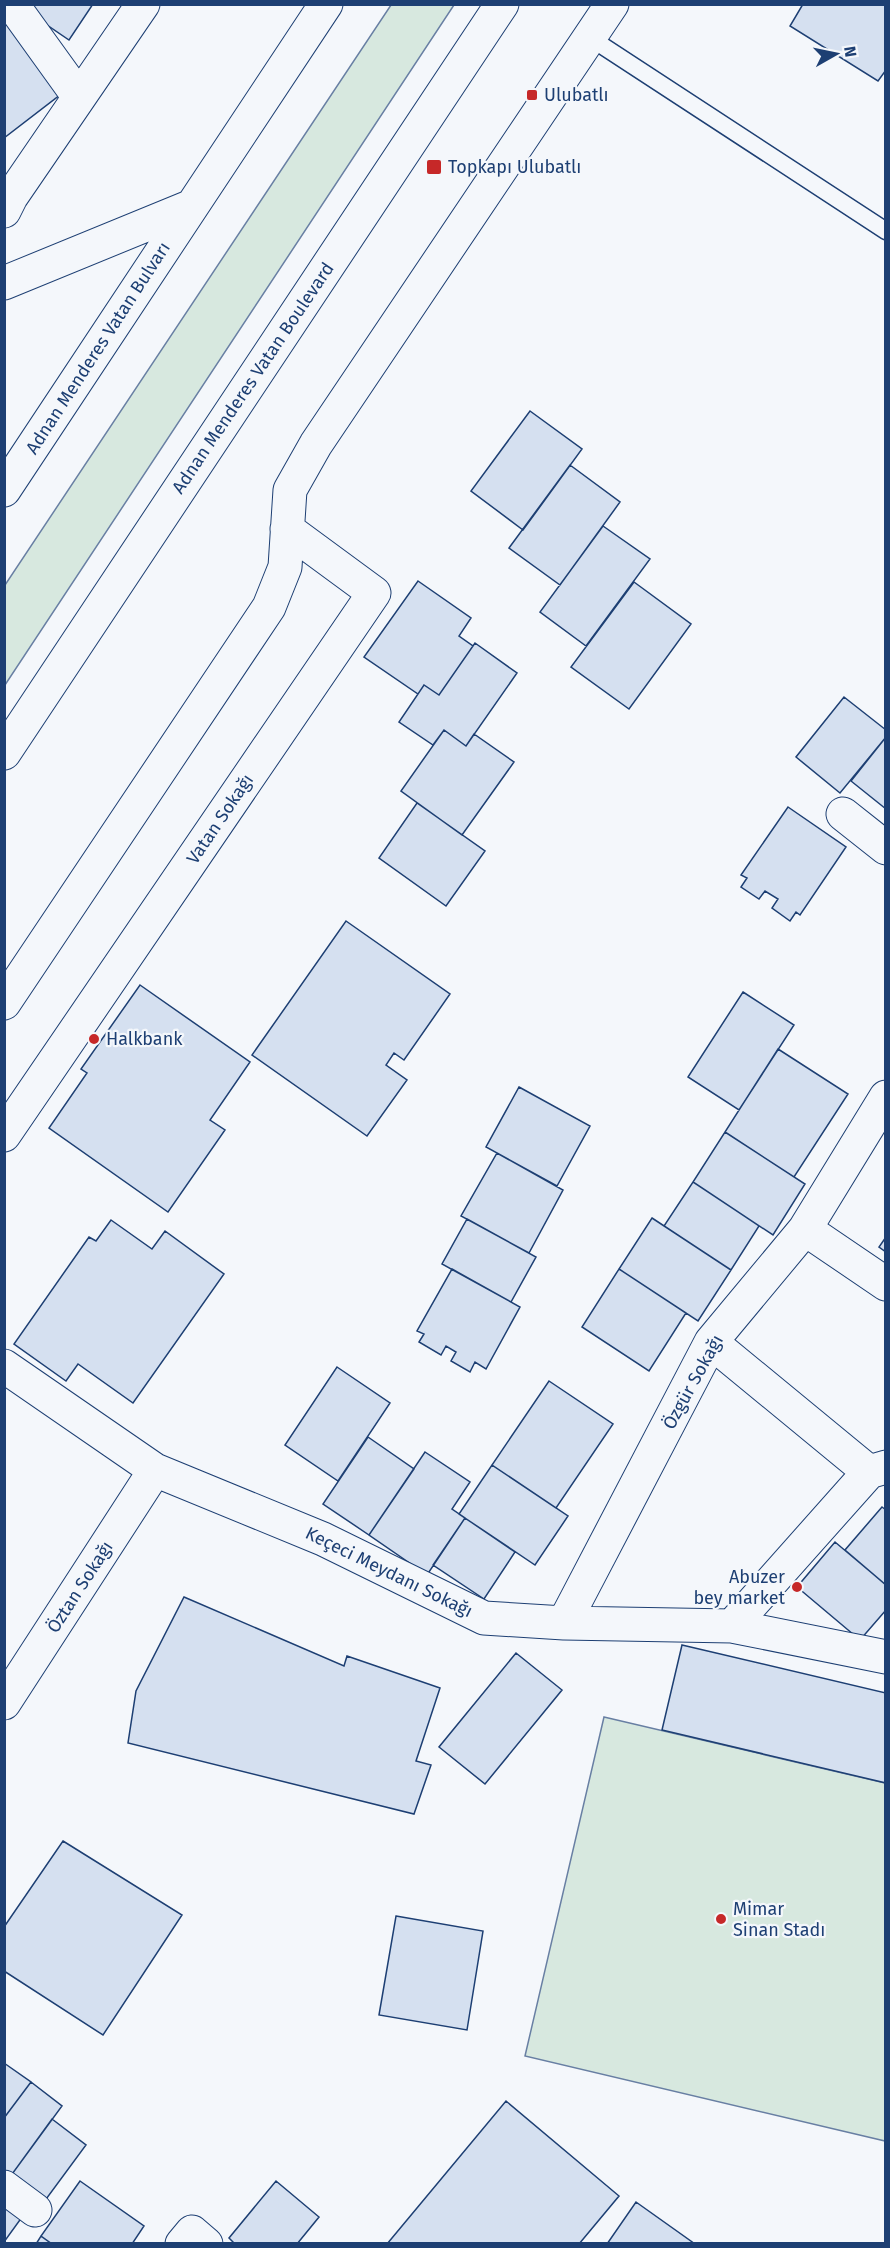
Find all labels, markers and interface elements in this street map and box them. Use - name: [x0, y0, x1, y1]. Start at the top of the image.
- north arrow: [806, 24, 866, 84]
- text: N: [840, 45, 861, 58]
- place label: Ulubatlı: [544, 84, 609, 106]
- marker: Ulubatlı: [525, 88, 539, 102]
- place label: Topkapı Ulubatlı: [448, 156, 581, 178]
- marker: Topkapı Ulubatlı: [425, 158, 443, 176]
- street label: Adnan Menderes Vatan Bulvarı: [21, 238, 175, 458]
- street label: Adnan Menderes Vatan Boulevard: [167, 258, 339, 498]
- street label: Vatan Sokağı: [182, 770, 258, 868]
- place label: Halkbank: [106, 1028, 183, 1050]
- marker: Halkbank: [87, 1032, 101, 1046]
- street label: Özgür Sokağı: [658, 1331, 728, 1433]
- street label: Keçeci Meydanı Sokağı: [302, 1522, 476, 1622]
- street label: Öztan Sokağı: [42, 1537, 118, 1637]
- place label: Abuzer bey market: [693, 1566, 785, 1609]
- marker: Abuzer bey market: [790, 1580, 804, 1594]
- place label: Mimar Sinan Stadı: [733, 1898, 825, 1941]
- marker: Mimar Sinan Stadı: [714, 1912, 728, 1926]

